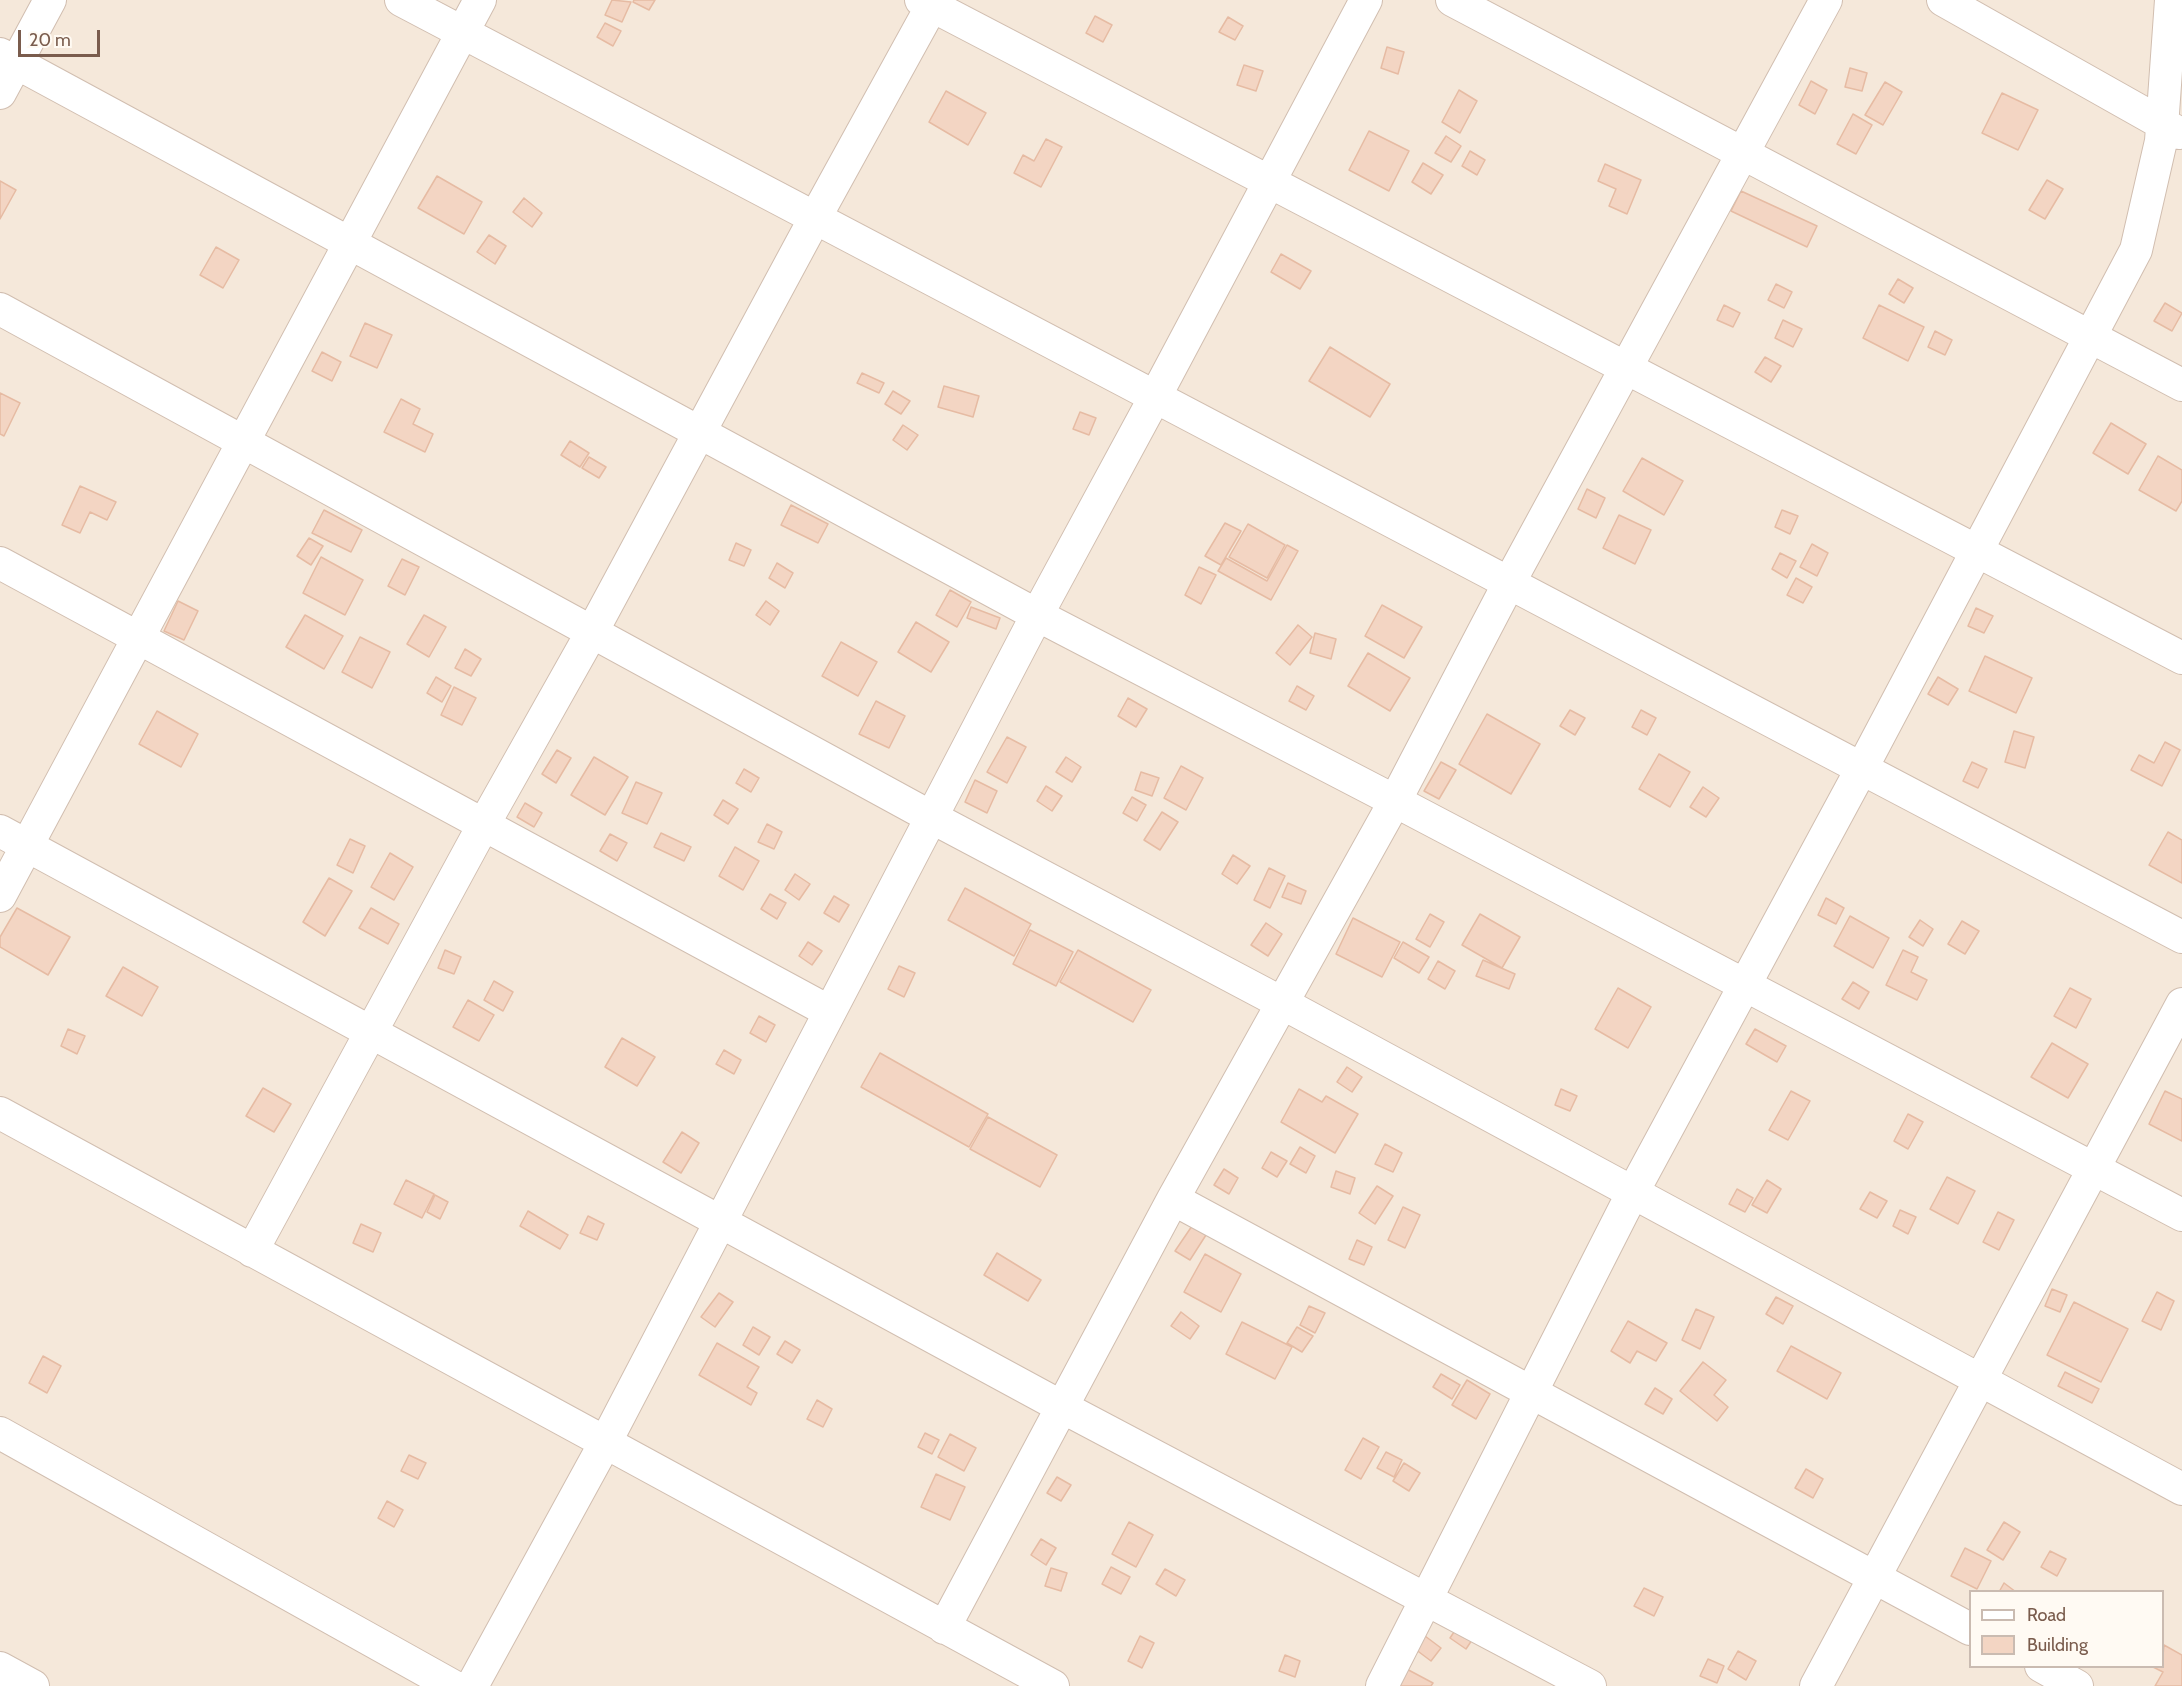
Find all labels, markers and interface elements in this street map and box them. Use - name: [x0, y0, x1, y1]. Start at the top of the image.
- scale bar: [21, 18, 104, 56]
- text: 20 m: [29, 29, 71, 51]
- legend: [1969, 1590, 2164, 1668]
- text: Road: [2027, 1604, 2066, 1626]
- text: Building: [2027, 1634, 2088, 1656]

